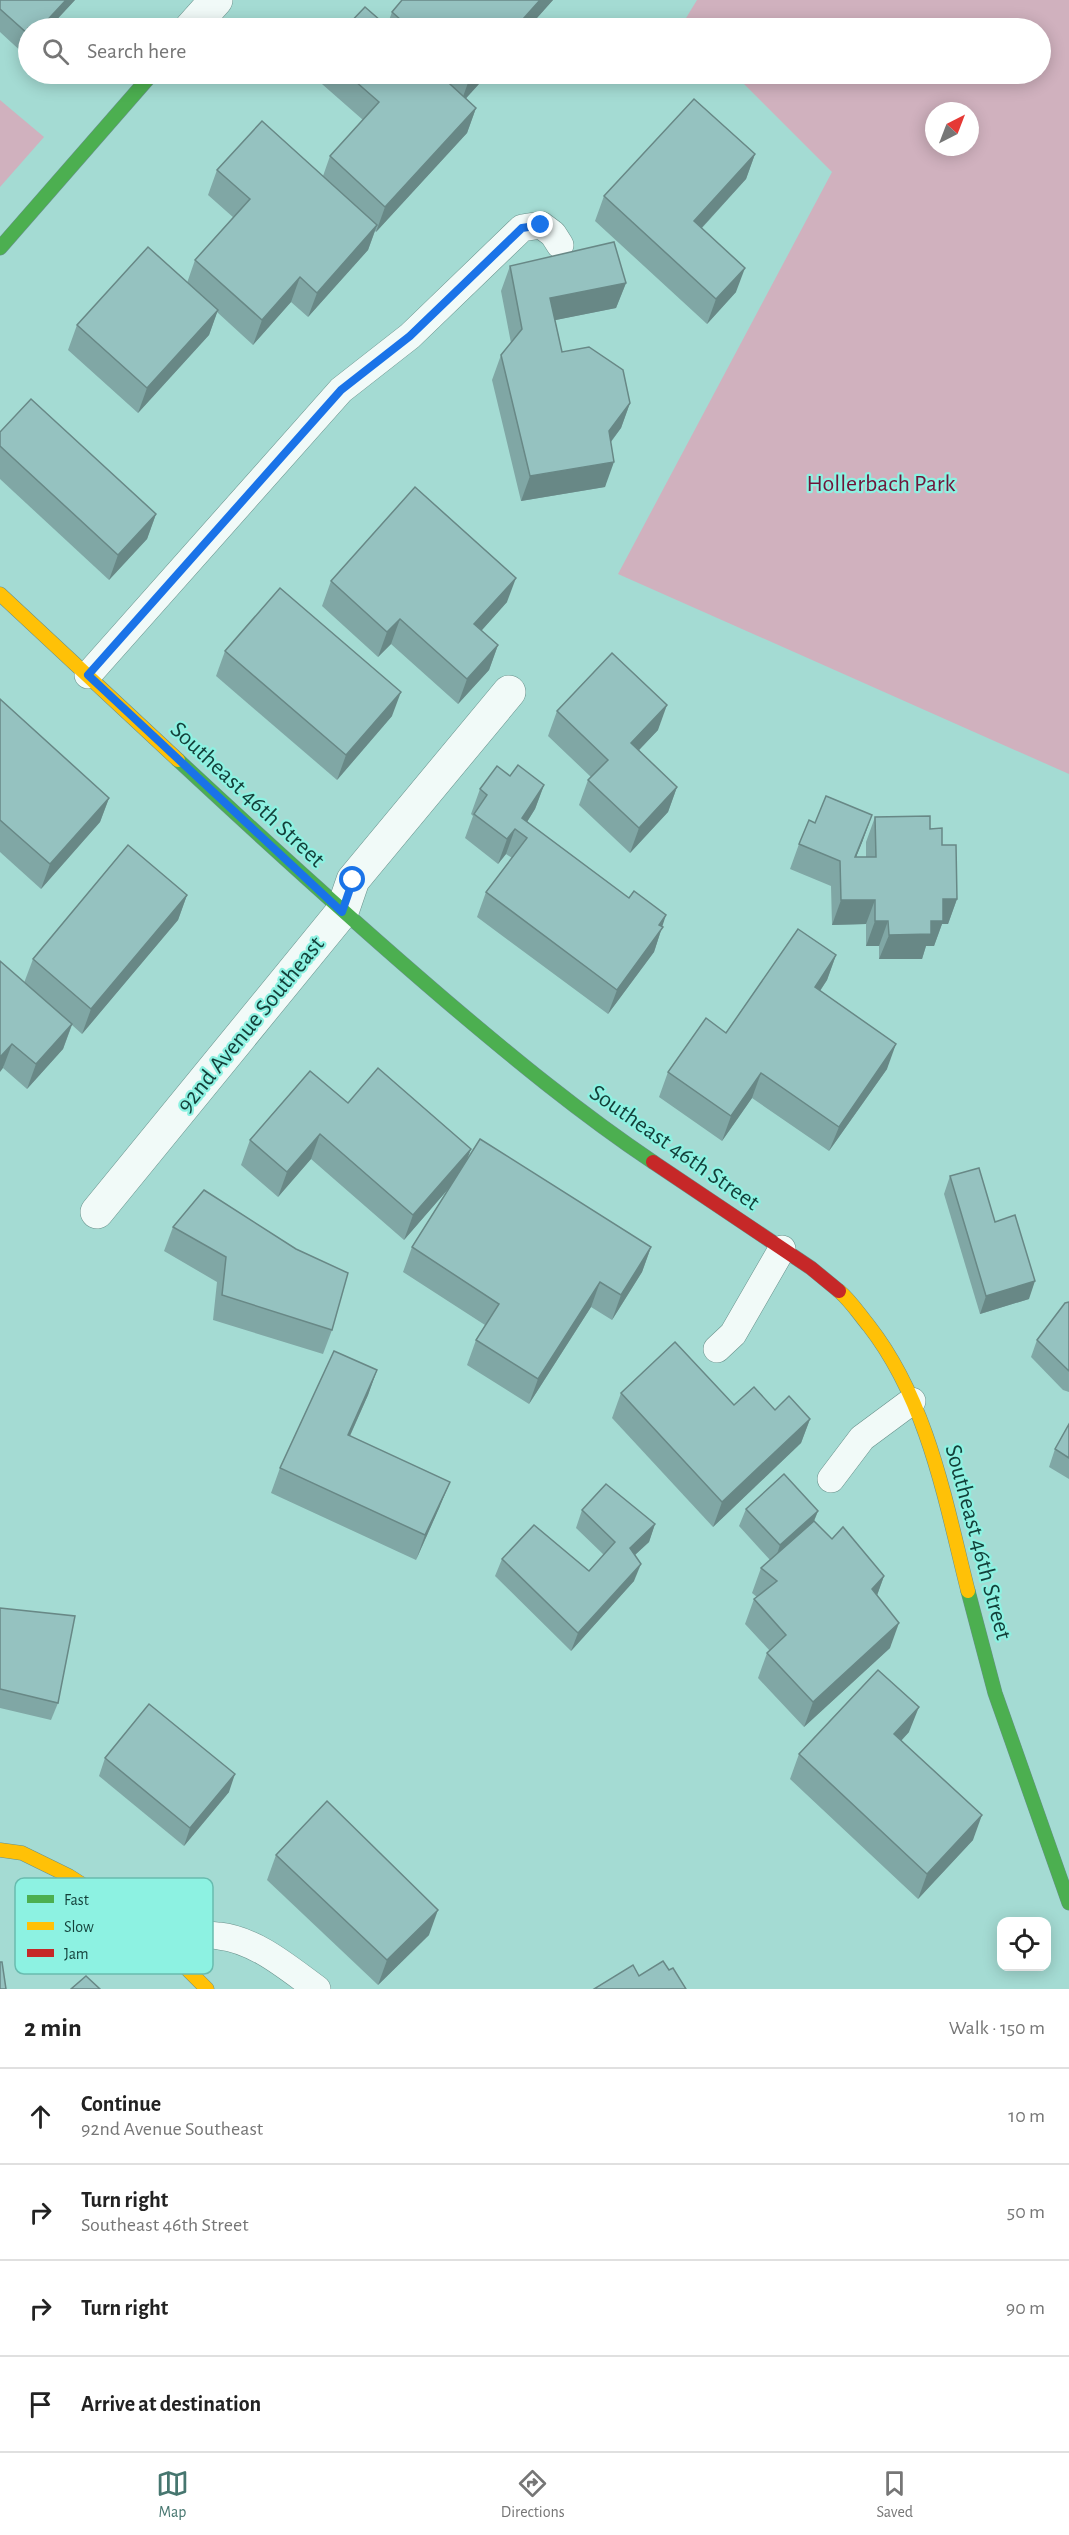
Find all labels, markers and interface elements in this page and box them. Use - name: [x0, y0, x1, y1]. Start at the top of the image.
- search box: [18, 18, 1051, 84]
- icon: search: [39, 35, 72, 68]
- text: Search here: [87, 40, 186, 62]
- north arrow: [925, 102, 979, 156]
- route end: [527, 211, 553, 237]
- park label: Hollerbach Park: [807, 472, 956, 496]
- street label: Southeast 46th Street: [166, 717, 329, 872]
- route start: [339, 866, 365, 892]
- street label: 92nd Avenue Southeast: [173, 932, 329, 1117]
- street label: Southeast 46th Street: [585, 1080, 764, 1216]
- street label: Southeast 46th Street: [940, 1442, 1016, 1643]
- legend: [15, 1878, 213, 1974]
- text: Fast: [64, 1892, 89, 1908]
- map controls: [997, 1917, 1051, 1971]
- button: locate: [997, 1917, 1051, 1971]
- text: Slow: [64, 1919, 94, 1935]
- text: Jam: [64, 1946, 89, 1962]
- text: 2 min: [24, 2015, 82, 2041]
- text: Walk · 150 m: [949, 2018, 1045, 2038]
- text: Continue: [81, 2093, 161, 2115]
- icon: ahead: [24, 2100, 57, 2133]
- text: 10 m: [1008, 2106, 1045, 2126]
- text: 92nd Avenue Southeast: [81, 2119, 263, 2139]
- text: Turn right: [81, 2189, 168, 2211]
- icon: right: [24, 2196, 57, 2229]
- text: 50 m: [1007, 2202, 1045, 2222]
- text: Southeast 46th Street: [81, 2215, 249, 2235]
- icon: right: [24, 2292, 57, 2325]
- text: Turn right: [81, 2297, 168, 2319]
- text: 90 m: [1006, 2298, 1045, 2318]
- icon: arrive: [24, 2388, 57, 2421]
- text: Arrive at destination: [81, 2393, 261, 2415]
- tab: Map: [156, 2467, 189, 2522]
- tab: Directions: [501, 2467, 565, 2522]
- tab: Saved: [876, 2467, 913, 2522]

